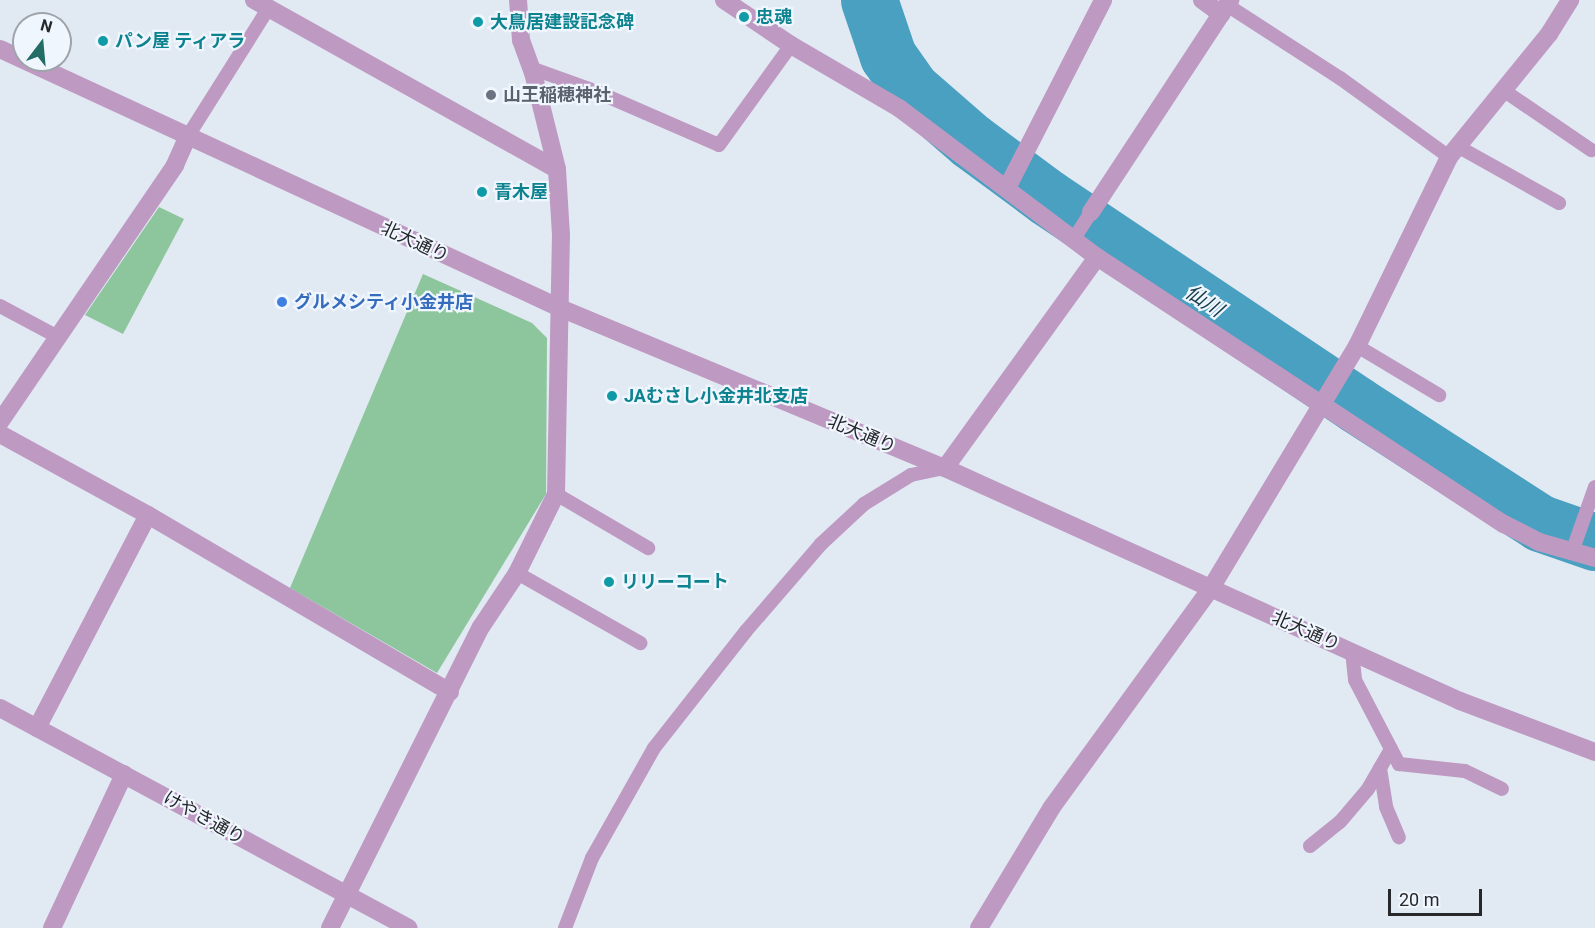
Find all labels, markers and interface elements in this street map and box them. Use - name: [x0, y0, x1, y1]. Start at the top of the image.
- place label: 忠魂: [756, 6, 792, 28]
- marker: 忠魂: [737, 10, 751, 24]
- place label: 大鳥居建設記念碑: [490, 11, 634, 33]
- north arrow: [12, 12, 72, 72]
- text: N: [38, 15, 55, 37]
- marker: 大鳥居建設記念碑: [471, 15, 485, 29]
- place label: パン屋 ティアラ: [115, 30, 245, 52]
- marker: パン屋 ティアラ: [96, 34, 110, 48]
- place label: 山王稲穂神社: [503, 84, 611, 106]
- marker: 山王稲穂神社: [484, 88, 498, 102]
- place label: 青木屋: [494, 181, 548, 203]
- marker: 青木屋: [475, 185, 489, 199]
- street label: 北大通り: [378, 217, 452, 267]
- water label: 仙川: [1181, 280, 1227, 322]
- place label: グルメシティ小金井店: [294, 291, 474, 313]
- marker: グルメシティ小金井店: [275, 295, 289, 309]
- place label: JAむさし小金井北支店: [624, 385, 808, 407]
- marker: JAむさし小金井北支店: [605, 389, 619, 403]
- street label: 北大通り: [825, 410, 899, 458]
- place label: リリーコート: [621, 571, 729, 593]
- marker: リリーコート: [602, 575, 616, 589]
- street label: 北大通り: [1269, 606, 1343, 656]
- street label: けやき通り: [159, 787, 249, 849]
- scale bar: [1391, 877, 1486, 915]
- text: 20 m: [1399, 889, 1439, 910]

